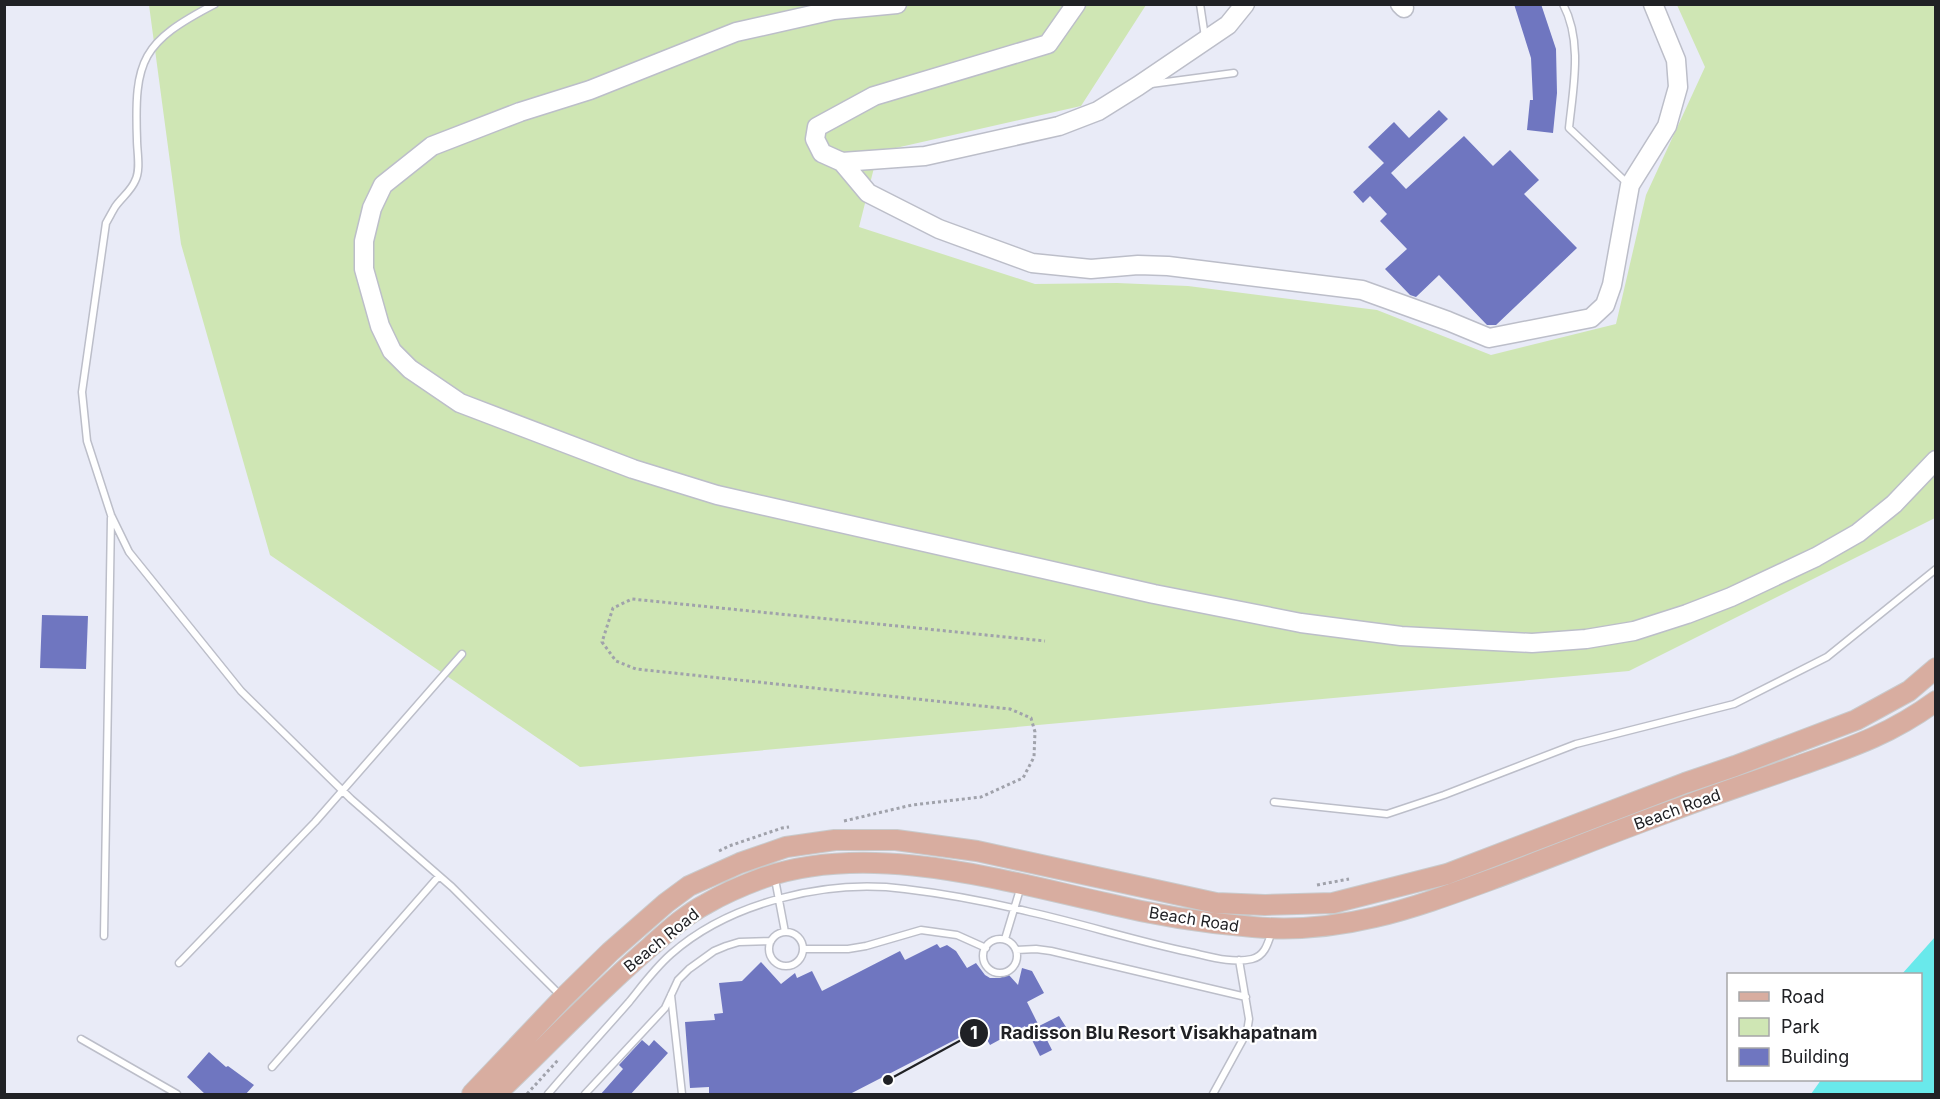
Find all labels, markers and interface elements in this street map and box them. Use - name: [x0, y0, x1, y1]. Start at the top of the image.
- street label: Beach Road: [1631, 784, 1723, 834]
- street label: Beach Road: [1148, 902, 1240, 936]
- street label: Beach Road: [619, 904, 703, 976]
- legend: [1727, 973, 1922, 1081]
- text: Road: [1781, 986, 1824, 1007]
- callout: Radisson Blu Resort Visakhapatnam: [959, 1015, 1329, 1051]
- text: Park: [1781, 1016, 1820, 1037]
- text: 1: [970, 1022, 978, 1043]
- text: Radisson Blu Resort Visakhapatnam: [1001, 1022, 1317, 1043]
- text: Building: [1781, 1046, 1849, 1067]

